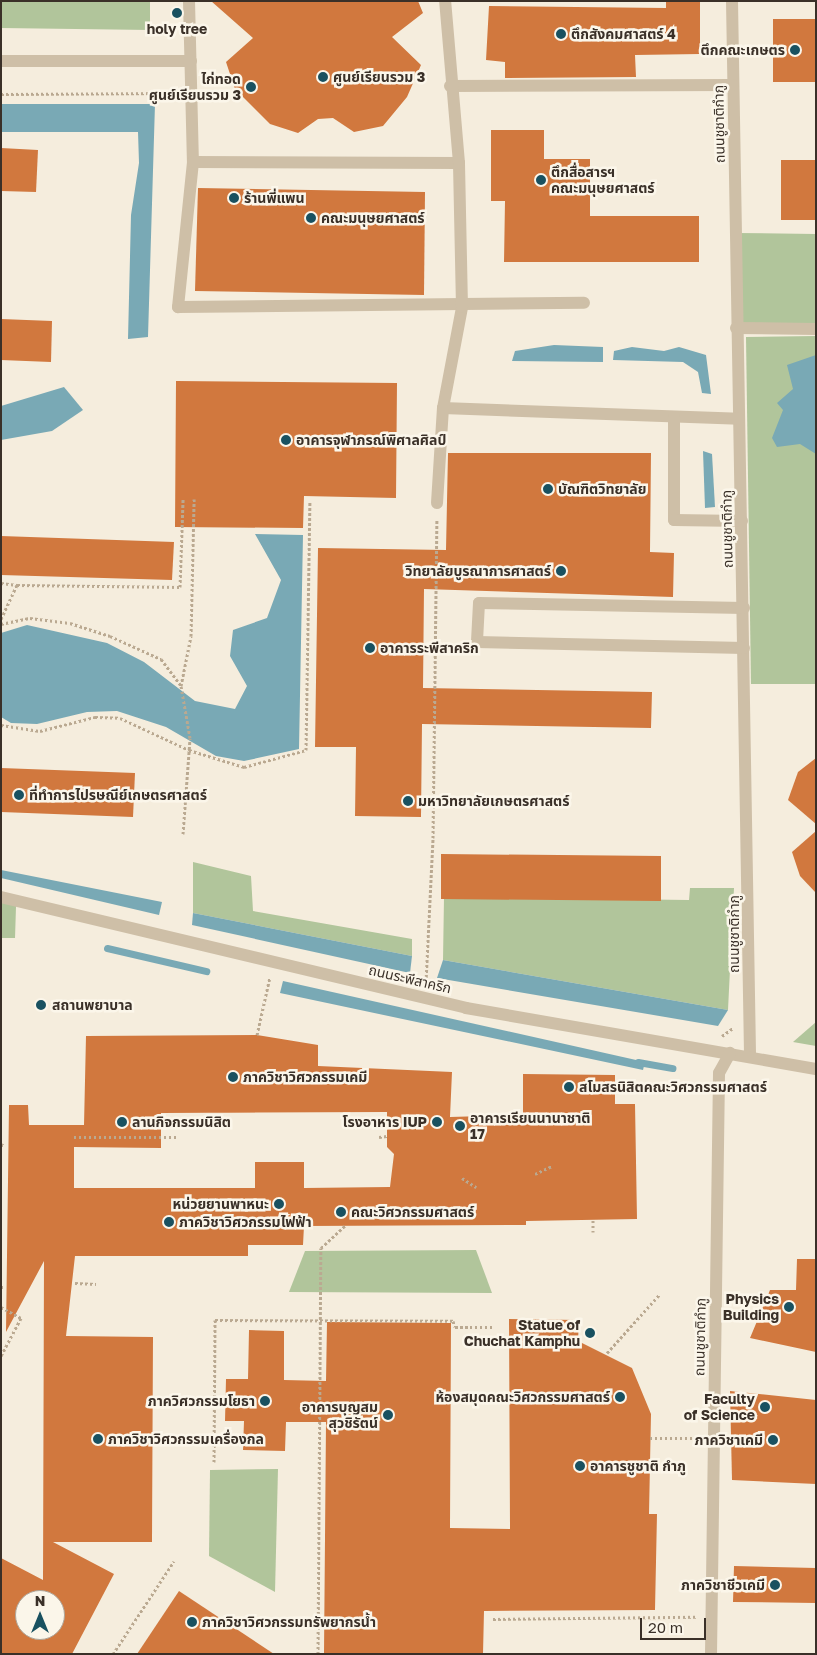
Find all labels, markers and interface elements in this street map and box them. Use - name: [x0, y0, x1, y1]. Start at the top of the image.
- marker: holy tree: [171, 7, 183, 19]
- place label: holy tree: [147, 21, 207, 37]
- place label: ตึกสังคมศาสตร์ 4: [571, 26, 676, 42]
- marker: ตึกสังคมศาสตร์ 4: [555, 28, 567, 40]
- place label: ตึกคณะเกษตร: [701, 42, 785, 58]
- marker: ตึกคณะเกษตร: [789, 44, 801, 56]
- place label: ศูนย์เรียนรวม 3: [333, 69, 425, 85]
- place label: ไก่ทอด ศูนย์เรียนรวม 3: [149, 71, 241, 104]
- marker: ศูนย์เรียนรวม 3: [317, 71, 329, 83]
- marker: ไก่ทอด ศูนย์เรียนรวม 3: [245, 81, 257, 93]
- street label: ถนนชูชาติกำภู: [710, 85, 728, 163]
- place label: ตึกสื่อสารฯ คณะมนุษยศาสตร์: [551, 164, 655, 196]
- marker: ตึกสื่อสารฯ คณะมนุษยศาสตร์: [535, 174, 547, 186]
- place label: ร้านพี่แพน: [244, 190, 305, 206]
- marker: ร้านพี่แพน: [228, 192, 240, 204]
- place label: คณะมนุษยศาสตร์: [321, 210, 425, 226]
- marker: คณะมนุษยศาสตร์: [305, 212, 317, 224]
- place label: อาคารจุฬาภรณ์พิศาลศิลป์: [296, 432, 446, 448]
- marker: อาคารจุฬาภรณ์พิศาลศิลป์: [280, 434, 292, 446]
- place label: บัณฑิตวิทยาลัย: [558, 481, 646, 497]
- marker: บัณฑิตวิทยาลัย: [542, 483, 554, 495]
- street label: ถนนชูชาติกำภู: [718, 490, 736, 568]
- place label: วิทยาลัยบูรณาการศาสตร์: [405, 563, 551, 579]
- marker: วิทยาลัยบูรณาการศาสตร์: [555, 565, 567, 577]
- place label: อาคารระพีสาคริก: [380, 640, 479, 656]
- marker: อาคารระพีสาคริก: [364, 642, 376, 654]
- place label: ที่ทำการไปรษณีย์เกษตรศาสตร์: [29, 787, 207, 803]
- marker: ที่ทำการไปรษณีย์เกษตรศาสตร์: [13, 789, 25, 801]
- place label: มหาวิทยาลัยเกษตรศาสตร์: [418, 793, 569, 809]
- marker: มหาวิทยาลัยเกษตรศาสตร์: [402, 795, 414, 807]
- street label: ถนนชูชาติกำภู: [726, 895, 742, 973]
- street label: ถนนระพีสาคริก: [367, 961, 453, 997]
- place label: สถานพยาบาล: [52, 997, 133, 1013]
- marker: สถานพยาบาล: [34, 998, 48, 1012]
- place label: ภาควิชาวิศวกรรมเคมี: [243, 1069, 367, 1085]
- marker: ภาควิชาวิศวกรรมเคมี: [227, 1071, 239, 1083]
- place label: สโมสรนิสิตคณะวิศวกรรมศาสตร์: [579, 1079, 767, 1095]
- marker: สโมสรนิสิตคณะวิศวกรรมศาสตร์: [563, 1081, 575, 1093]
- place label: อาคารเรียนนานาชาติ 17: [470, 1110, 590, 1142]
- place label: ลานกิจกรรมนิสิต: [132, 1114, 231, 1130]
- place label: โรงอาหาร IUP: [343, 1114, 427, 1130]
- marker: ลานกิจกรรมนิสิต: [116, 1116, 128, 1128]
- marker: โรงอาหาร IUP: [431, 1116, 443, 1128]
- marker: อาคารเรียนนานาชาติ 17: [454, 1120, 466, 1132]
- place label: หน่วยยานพาหนะ: [172, 1196, 269, 1212]
- marker: หน่วยยานพาหนะ: [273, 1198, 285, 1210]
- place label: คณะวิศวกรรมศาสตร์: [351, 1204, 474, 1220]
- marker: คณะวิศวกรรมศาสตร์: [335, 1206, 347, 1218]
- place label: ภาควิชาวิศวกรรมไฟฟ้า: [179, 1214, 311, 1230]
- marker: ภาควิชาวิศวกรรมไฟฟ้า: [163, 1216, 175, 1228]
- place label: Physics Building: [723, 1291, 779, 1324]
- street label: ถนนชูชาติกำภู: [691, 1298, 709, 1376]
- marker: Physics Building: [783, 1301, 795, 1313]
- place label: Statue of Chuchat Kamphu: [464, 1317, 580, 1350]
- marker: Statue of Chuchat Kamphu: [584, 1327, 596, 1339]
- place label: ห้องสมุดคณะวิศวกรรมศาสตร์: [435, 1389, 610, 1405]
- marker: ห้องสมุดคณะวิศวกรรมศาสตร์: [614, 1391, 626, 1403]
- place label: Faculty of Science: [684, 1391, 755, 1424]
- place label: ภาควิศวกรรมโยธา: [148, 1393, 255, 1409]
- marker: ภาควิศวกรรมโยธา: [259, 1395, 271, 1407]
- place label: อาคารบุญสม สุวชิรัตน์: [302, 1399, 378, 1431]
- marker: Faculty of Science: [759, 1401, 771, 1413]
- marker: อาคารบุญสม สุวชิรัตน์: [382, 1409, 394, 1421]
- place label: ภาควิชาวิศวกรรมเครื่องกล: [108, 1431, 264, 1447]
- place label: ภาควิชาเคมี: [695, 1432, 763, 1448]
- marker: ภาควิชาวิศวกรรมเครื่องกล: [92, 1433, 104, 1445]
- marker: ภาควิชาเคมี: [767, 1434, 779, 1446]
- place label: อาคารชูชาติ กำภู: [590, 1458, 686, 1474]
- marker: อาคารชูชาติ กำภู: [574, 1460, 586, 1472]
- place label: ภาควิชาชีวเคมี: [681, 1577, 765, 1593]
- marker: ภาควิชาชีวเคมี: [769, 1579, 781, 1591]
- north arrow: [15, 1590, 65, 1640]
- text: N: [35, 1592, 45, 1609]
- scale bar: [642, 1608, 708, 1640]
- place label: ภาควิชาวิศวกรรมทรัพยากรน้ำ: [202, 1614, 376, 1630]
- marker: ภาควิชาวิศวกรรมทรัพยากรน้ำ: [186, 1616, 198, 1628]
- text: 20 m: [648, 1618, 683, 1636]

